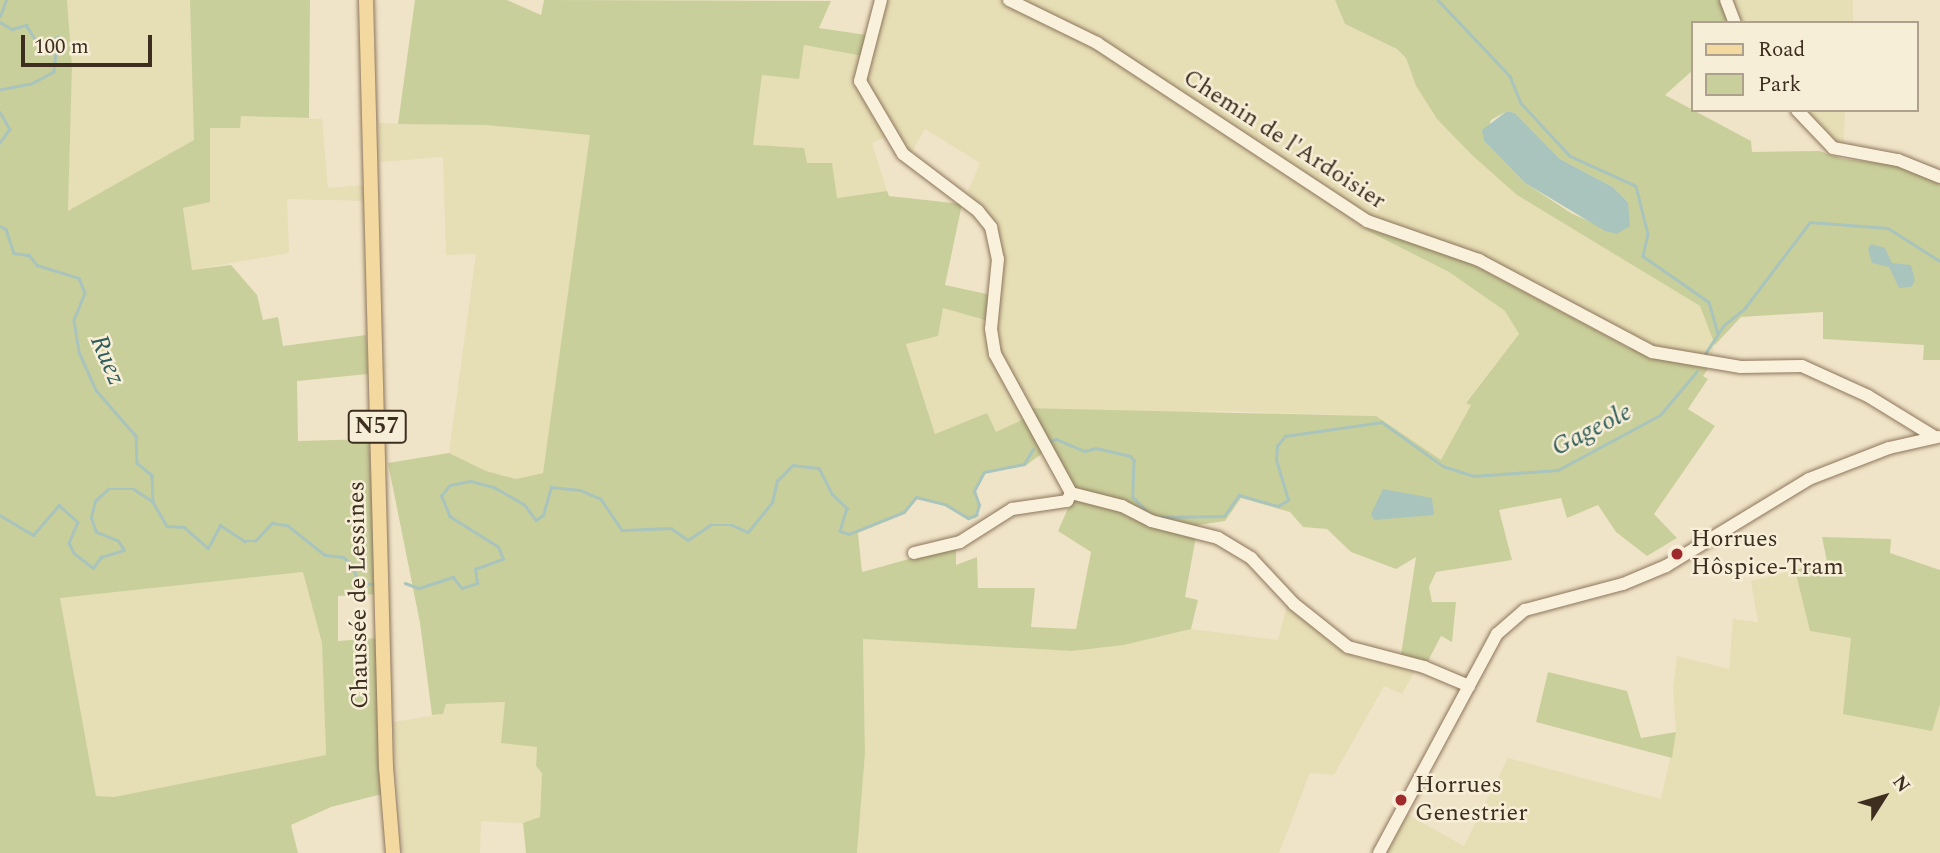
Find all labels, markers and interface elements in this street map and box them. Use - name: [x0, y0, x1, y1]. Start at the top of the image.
- scale bar: [24, 21, 156, 65]
- legend: [1692, 21, 1919, 112]
- text: 100 m: [34, 31, 89, 63]
- text: Road: [1758, 34, 1805, 66]
- street label: Chemin de l'Ardoisier: [1177, 64, 1391, 216]
- text: Park: [1758, 69, 1801, 101]
- water label: Ruez: [83, 330, 131, 390]
- water label: Gageole: [1547, 397, 1637, 463]
- road number: N57: [347, 408, 407, 446]
- street label: Chaussée de Lessines: [343, 481, 375, 709]
- place label: Horrues Hôspice-Tram: [1691, 526, 1844, 582]
- marker: Horrues Hôspice-Tram: [1669, 546, 1685, 562]
- north arrow: [1849, 762, 1919, 832]
- text: N: [1885, 769, 1917, 799]
- place label: Horrues Genestrier: [1415, 772, 1528, 828]
- marker: Horrues Genestrier: [1393, 792, 1409, 808]

